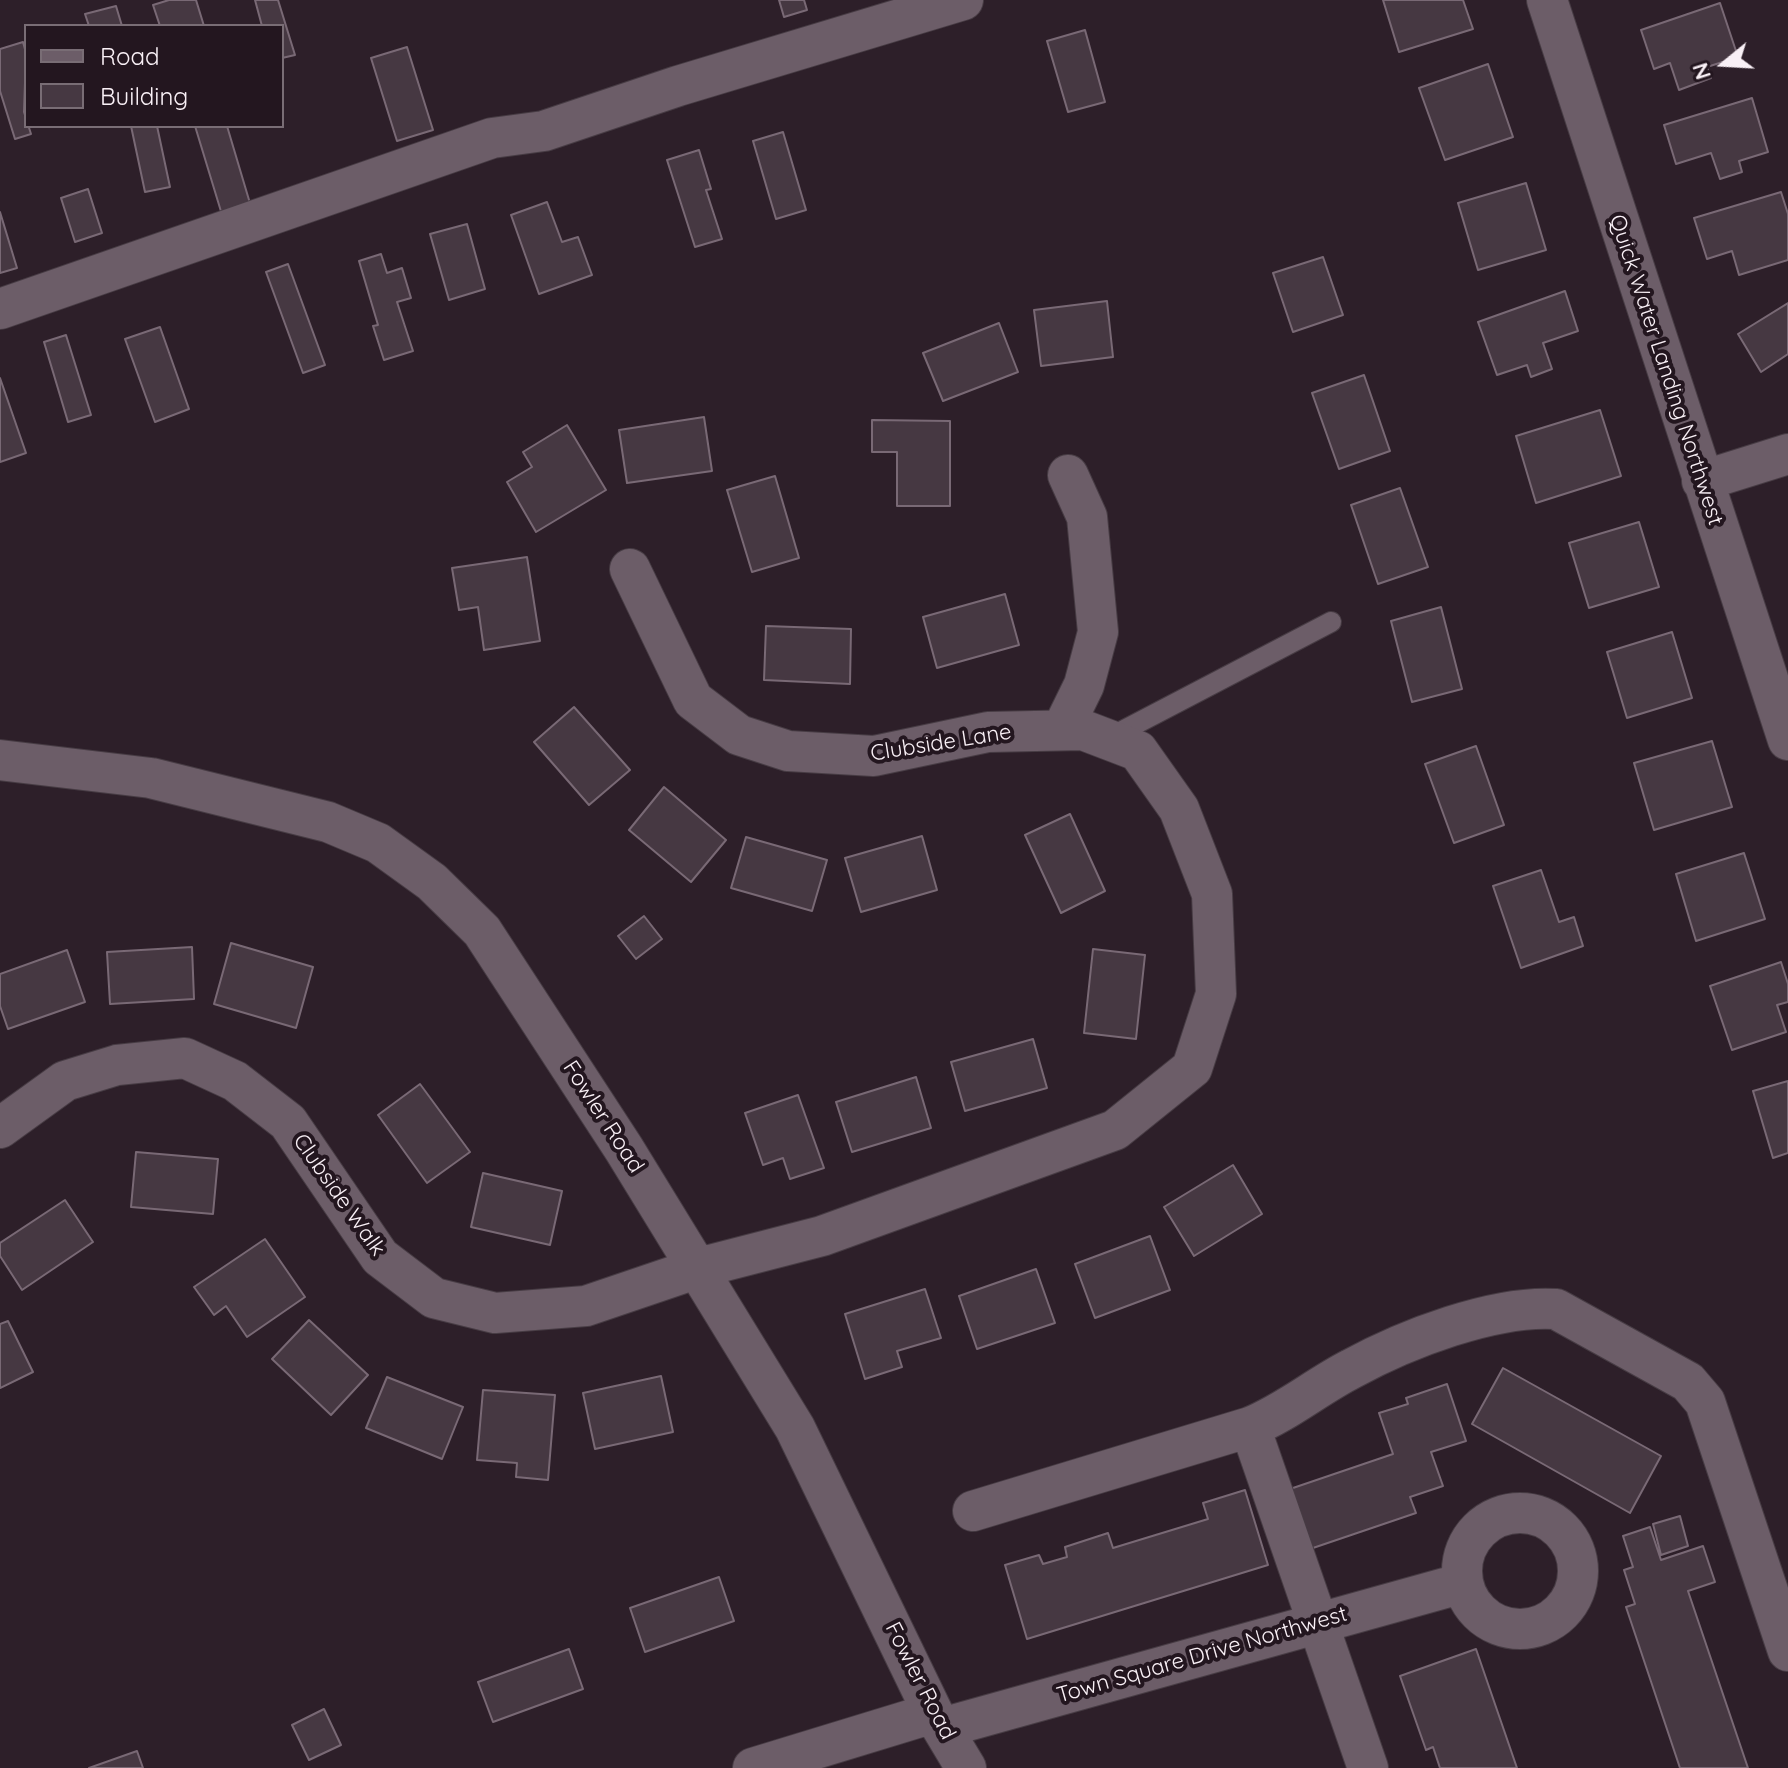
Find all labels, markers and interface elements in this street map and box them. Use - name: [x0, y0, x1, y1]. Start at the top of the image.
- legend: [24, 24, 284, 128]
- north arrow: [1684, 24, 1764, 104]
- text: Road: [100, 41, 160, 71]
- text: N: [1685, 59, 1717, 83]
- text: Building: [100, 81, 188, 111]
- street label: Quick Water Landing Northwest: [1603, 211, 1729, 529]
- street label: Clubside Lane: [869, 719, 1013, 767]
- street label: Fowler Road: [557, 1056, 649, 1178]
- street label: Clubside Walk: [287, 1129, 391, 1261]
- street label: Town Square Drive Northwest: [1054, 1601, 1350, 1709]
- street label: Fowler Road: [879, 1618, 961, 1744]

